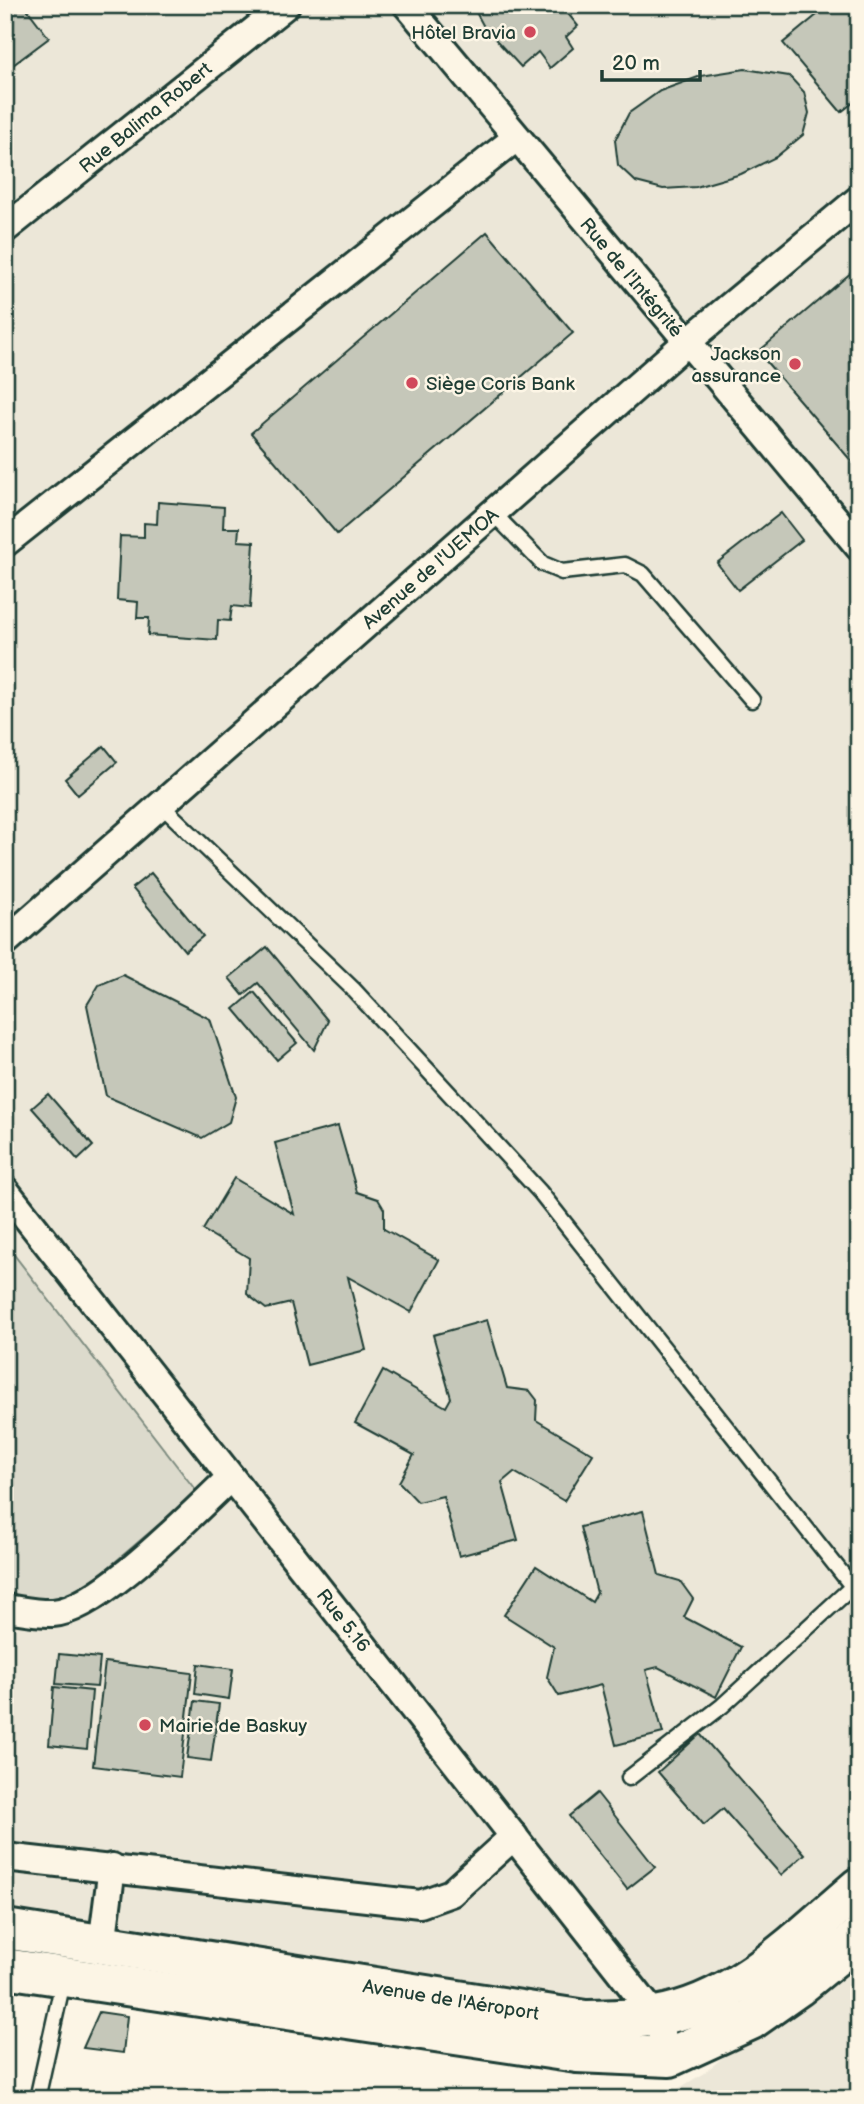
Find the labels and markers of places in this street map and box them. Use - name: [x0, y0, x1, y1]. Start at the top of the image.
- place label: Hôtel Bravia: [411, 22, 516, 45]
- marker: Hôtel Bravia: [522, 24, 538, 40]
- place label: Jackson assurance: [692, 343, 781, 388]
- marker: Jackson assurance: [787, 356, 803, 372]
- place label: Siège Coris Bank: [426, 373, 575, 396]
- marker: Siège Coris Bank: [404, 375, 420, 391]
- place label: Mairie de Baskuy: [159, 1715, 308, 1738]
- marker: Mairie de Baskuy: [137, 1717, 153, 1733]

